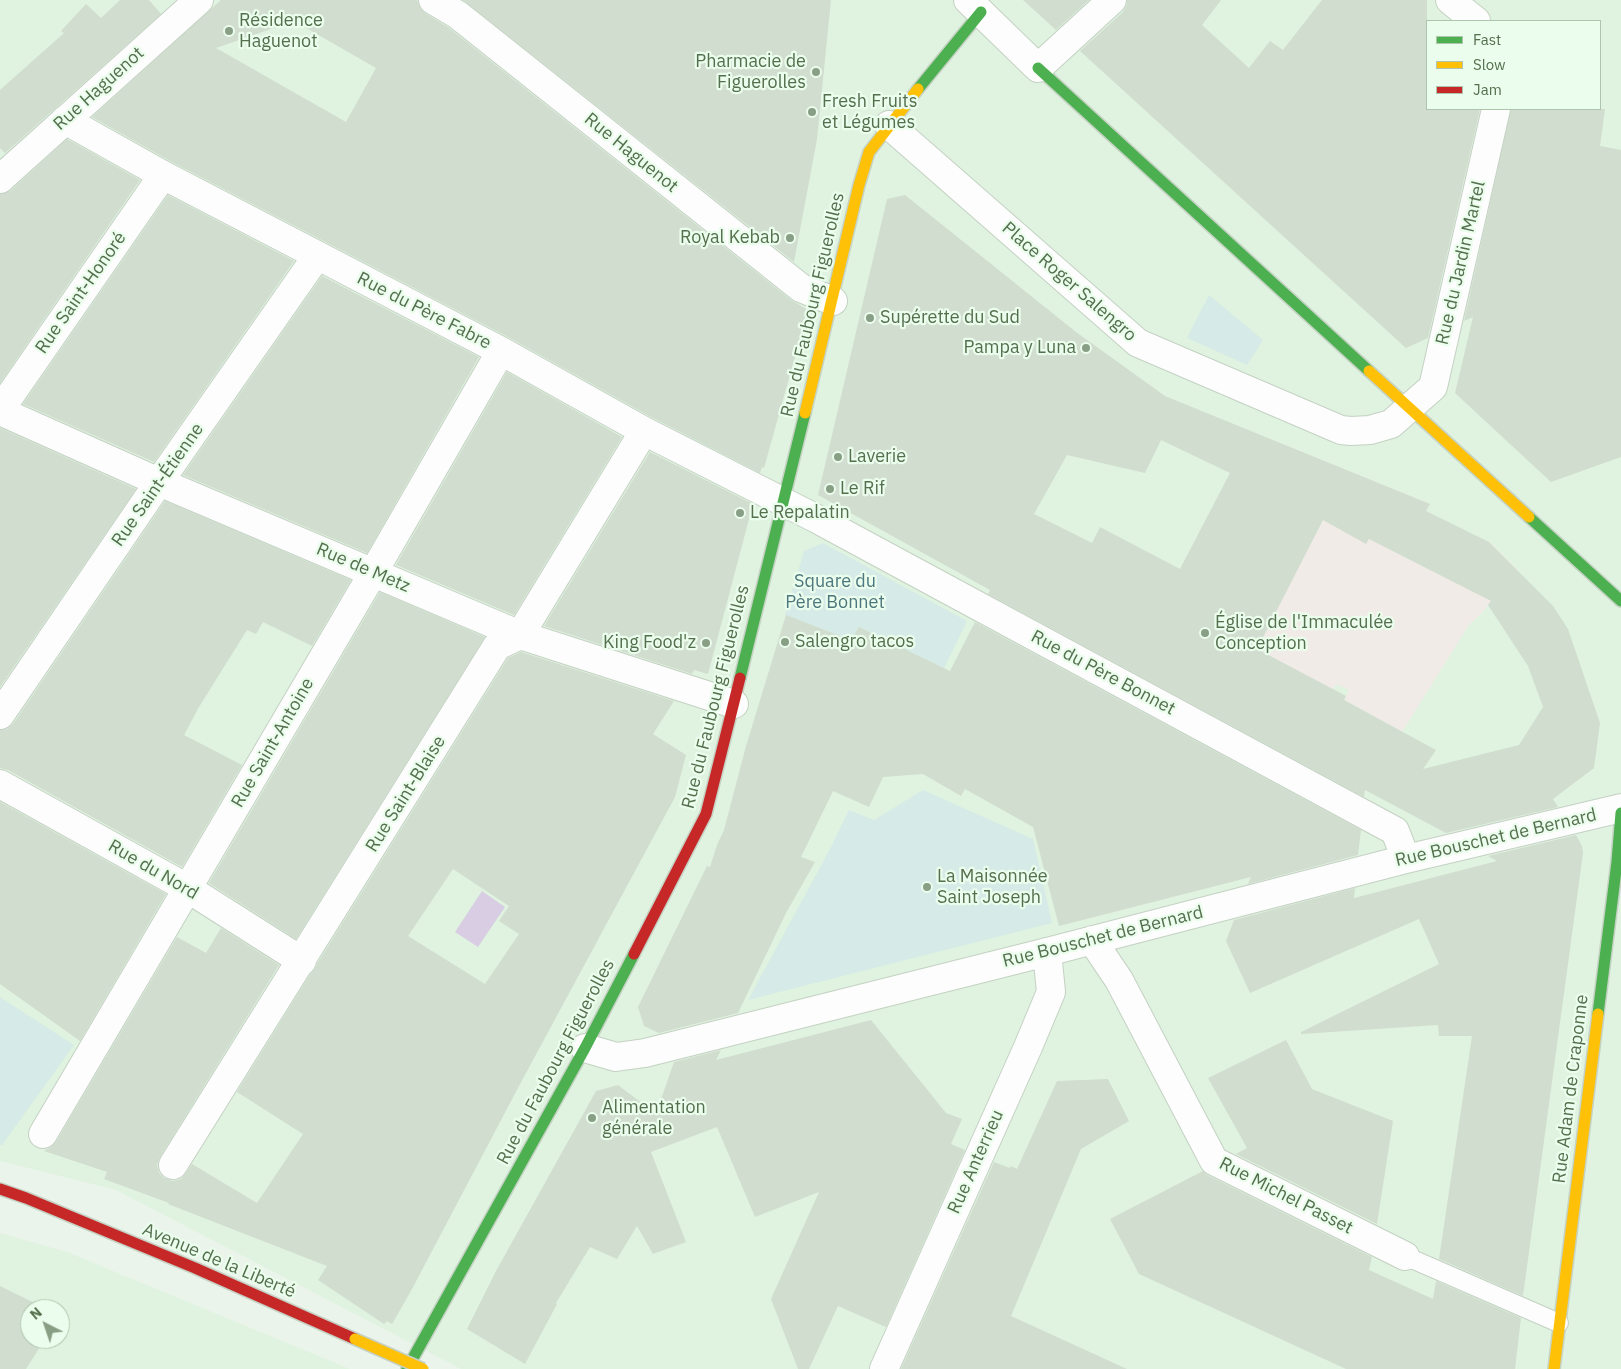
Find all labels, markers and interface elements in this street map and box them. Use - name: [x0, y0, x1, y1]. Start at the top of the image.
- place label: Résidence Haguenot: [239, 10, 323, 52]
- legend: [1426, 20, 1601, 110]
- marker: Résidence Haguenot: [223, 25, 235, 37]
- text: Fast: [1473, 30, 1501, 49]
- street label: Rue Haguenot: [49, 43, 149, 135]
- place label: Pharmacie de Figuerolles: [695, 51, 806, 94]
- text: Slow: [1473, 55, 1506, 74]
- marker: Pharmacie de Figuerolles: [810, 66, 822, 78]
- text: Jam: [1473, 80, 1502, 99]
- place label: Fresh Fruits et Légumes: [822, 91, 917, 134]
- marker: Fresh Fruits et Légumes: [806, 106, 818, 118]
- street label: Rue Haguenot: [580, 109, 682, 197]
- street label: Rue du Jardin Martel: [1432, 179, 1490, 347]
- street label: Rue du Faubourg Figuerolles: [777, 191, 849, 419]
- street label: Place Roger Salengro: [997, 218, 1141, 346]
- place label: Royal Kebab: [680, 227, 780, 249]
- street label: Rue Saint-Honoré: [31, 228, 131, 358]
- marker: Royal Kebab: [784, 232, 796, 244]
- street label: Rue du Père Fabre: [353, 268, 495, 354]
- place label: Supérette du Sud: [880, 307, 1020, 329]
- marker: Supérette du Sud: [864, 312, 876, 324]
- place label: Pampa y Luna: [964, 337, 1076, 359]
- marker: Pampa y Luna: [1080, 342, 1092, 354]
- street label: Rue Saint-Étienne: [107, 419, 209, 551]
- place label: Laverie: [848, 446, 906, 468]
- marker: Laverie: [832, 451, 844, 463]
- place label: Le Rif: [840, 478, 885, 500]
- marker: Le Rif: [824, 483, 836, 495]
- place label: Le Repalatin: [750, 502, 850, 524]
- marker: Le Repalatin: [734, 507, 746, 519]
- street label: Rue de Metz: [313, 539, 413, 597]
- park label: Square du Père Bonnet: [785, 571, 885, 614]
- street label: Rue du Faubourg Figuerolles: [678, 583, 754, 811]
- place label: Église de l'Immaculée Conception: [1215, 612, 1393, 654]
- street label: Rue du Père Bonnet: [1027, 626, 1179, 720]
- marker: Église de l'Immaculée Conception: [1199, 627, 1211, 639]
- place label: Salengro tacos: [795, 631, 914, 653]
- place label: King Food'z: [603, 632, 696, 654]
- marker: Salengro tacos: [779, 636, 791, 648]
- marker: King Food'z: [700, 637, 712, 649]
- street label: Rue Saint-Antoine: [227, 674, 319, 812]
- street label: Rue Saint-Blaise: [362, 732, 450, 856]
- street label: Rue Bouschet de Bernard: [1393, 804, 1599, 872]
- street label: Rue du Nord: [104, 836, 202, 904]
- place label: La Maisonnée Saint Joseph: [937, 866, 1048, 909]
- marker: La Maisonnée Saint Joseph: [921, 881, 933, 893]
- street label: Rue Bouschet de Bernard: [1000, 902, 1206, 972]
- street label: Rue du Faubourg Figuerolles: [493, 956, 619, 1168]
- street label: Rue Adam de Craponne: [1549, 993, 1593, 1185]
- place label: Alimentation générale: [602, 1097, 706, 1140]
- street label: Rue Anterrieu: [943, 1107, 1009, 1217]
- marker: Alimentation générale: [586, 1112, 598, 1124]
- street label: Rue Michel Passet: [1215, 1153, 1357, 1239]
- street label: Avenue de la Liberté: [139, 1219, 299, 1303]
- north arrow: [20, 1299, 70, 1349]
- text: N: [26, 1303, 46, 1324]

